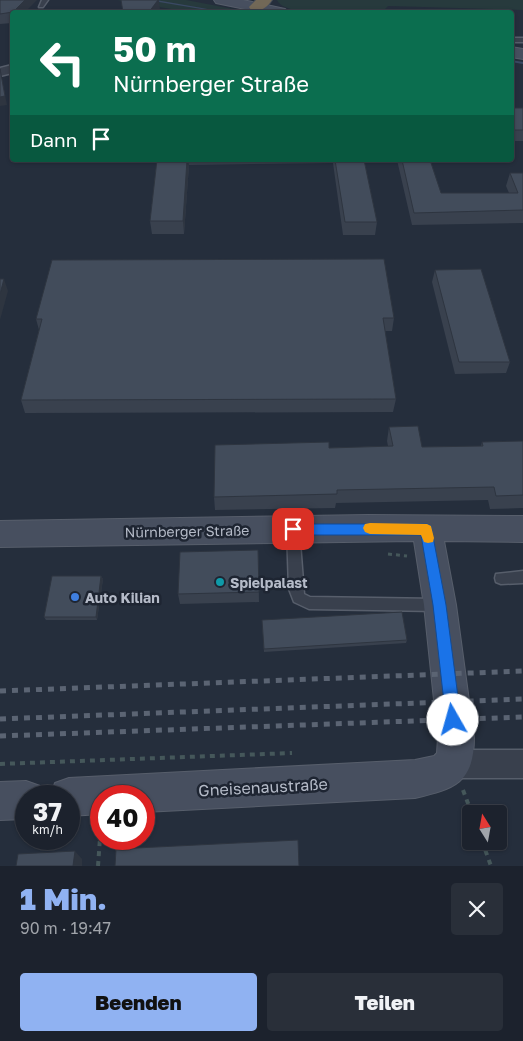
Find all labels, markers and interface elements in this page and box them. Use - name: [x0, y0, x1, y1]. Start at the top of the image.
- text: 50 m: [113, 28, 196, 70]
- icon: left: [30, 30, 95, 95]
- text: Nürnberger Straße: [113, 70, 309, 97]
- icon: arrive: [87, 125, 115, 153]
- text: Dann: [30, 128, 77, 151]
- pin: [272, 508, 314, 550]
- icon: arrive: [279, 515, 307, 543]
- street label: Nürnberger Straße: [125, 521, 249, 541]
- place label: Spielpalast: [230, 574, 308, 591]
- marker: Spielpalast: [214, 576, 226, 588]
- place label: Auto Kilian: [85, 589, 160, 606]
- marker: Auto Kilian: [69, 591, 81, 603]
- position arrow: [426, 693, 478, 745]
- street label: Gneisenaustraße: [198, 774, 328, 800]
- speed limit sign: 40: [90, 785, 155, 850]
- text: 37: [33, 796, 62, 827]
- north arrow: [462, 805, 508, 850]
- map controls: [462, 805, 507, 850]
- text: km/h: [32, 822, 63, 837]
- text: 1 Min.: [20, 881, 107, 917]
- button: close: [451, 883, 503, 935]
- text: 90 m · 19:47: [20, 918, 111, 938]
- button: Beenden: [20, 973, 257, 1031]
- button: Teilen: [267, 973, 503, 1031]

